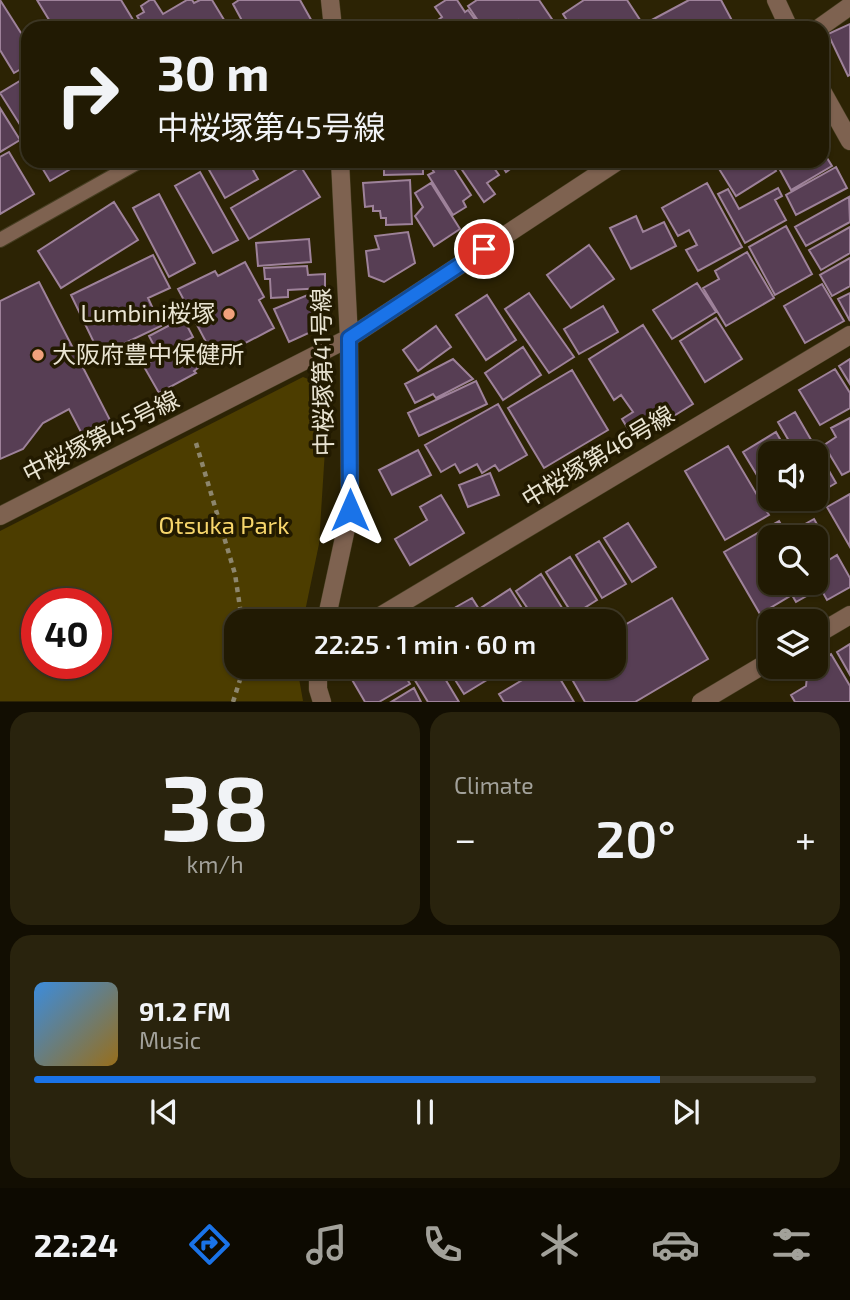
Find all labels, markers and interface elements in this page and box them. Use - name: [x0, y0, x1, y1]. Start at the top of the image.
- text: 30 m: [157, 42, 269, 101]
- icon: right: [42, 49, 133, 140]
- text: 中桜塚第45号線: [157, 107, 386, 145]
- pin: [454, 219, 514, 279]
- icon: arrive: [465, 230, 503, 268]
- street label: 中桜塚第41号線: [306, 288, 337, 456]
- place label: Lumbini桜塚: [80, 298, 215, 327]
- marker: Lumbini桜塚: [221, 306, 237, 322]
- place label: 大阪府豊中保健所: [52, 339, 244, 368]
- marker: 大阪府豊中保健所: [30, 347, 46, 363]
- street label: 中桜塚第45号線: [17, 384, 183, 488]
- street label: 中桜塚第46号線: [516, 399, 679, 513]
- map controls: [758, 441, 828, 679]
- button: sound: [758, 441, 828, 511]
- position arrow: [313, 473, 387, 547]
- park label: Otsuka Park: [159, 510, 289, 539]
- button: search: [758, 525, 828, 595]
- speed limit sign: 40: [21, 588, 112, 679]
- button: layers: [758, 609, 828, 679]
- text: 22:25 · 1 min · 60 m: [314, 628, 536, 659]
- text: 38: [161, 750, 269, 859]
- text: Climate: [454, 771, 534, 799]
- text: 20°: [595, 806, 676, 868]
- text: −: [454, 815, 476, 861]
- text: +: [795, 815, 816, 861]
- text: km/h: [186, 850, 244, 878]
- text: 91.2 FM: [139, 995, 231, 1026]
- text: Music: [139, 1026, 201, 1054]
- icon: previous: [145, 1093, 183, 1131]
- icon: pause: [406, 1093, 444, 1131]
- icon: next: [667, 1093, 705, 1131]
- icon: directions: [185, 1220, 234, 1269]
- icon: music: [302, 1220, 351, 1269]
- icon: phone: [418, 1220, 467, 1269]
- icon: climate: [535, 1220, 584, 1269]
- icon: car: [651, 1220, 700, 1269]
- icon: filters: [767, 1220, 816, 1269]
- text: 22:24: [34, 1225, 118, 1263]

